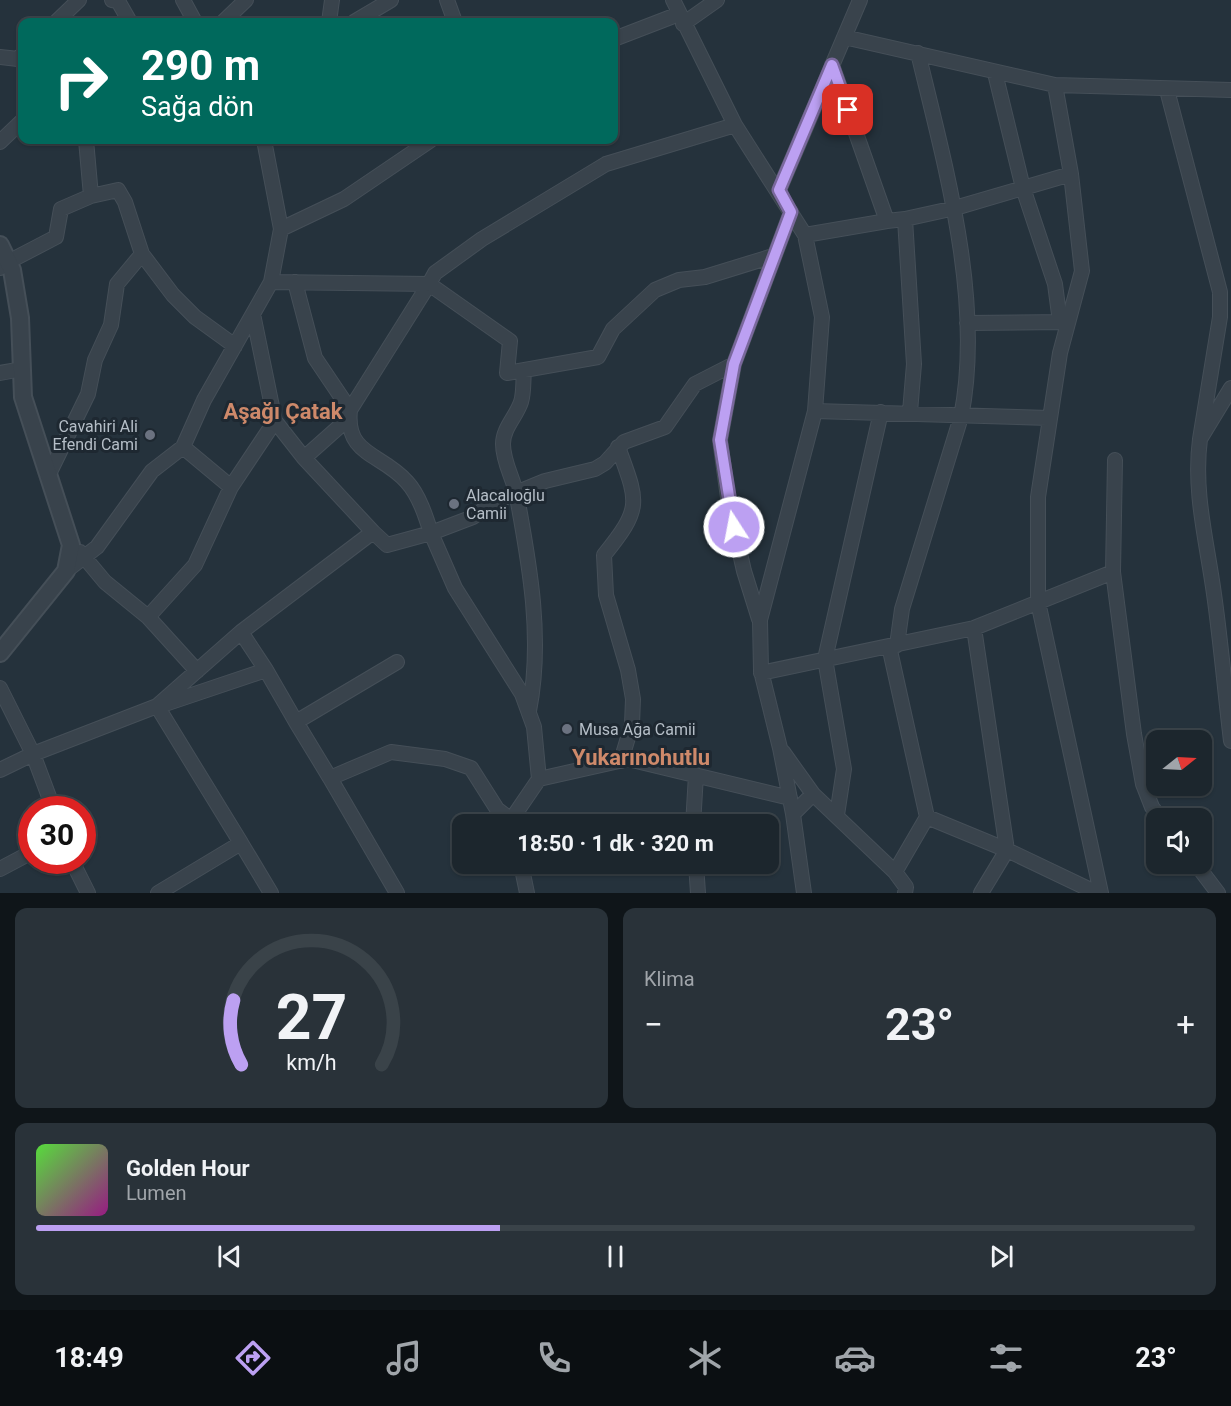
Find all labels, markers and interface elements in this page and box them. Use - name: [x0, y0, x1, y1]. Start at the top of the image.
- text: 290 m: [141, 41, 260, 90]
- icon: right: [42, 42, 120, 120]
- pin: [822, 84, 873, 135]
- text: Sağa dön: [141, 91, 254, 123]
- icon: arrive: [831, 93, 864, 126]
- district label: Aşağı Çatak: [223, 399, 343, 424]
- place label: Cavahiri Ali Efendi Cami: [52, 417, 138, 454]
- marker: Cavahiri Ali Efendi Cami: [143, 428, 157, 442]
- place label: Alacalıoğlu Camii: [466, 486, 545, 523]
- position arrow: [702, 495, 766, 559]
- marker: Alacalıoğlu Camii: [447, 497, 461, 511]
- place label: Musa Ağa Camii: [579, 720, 696, 739]
- marker: Musa Ağa Camii: [560, 722, 574, 736]
- north arrow: [1146, 730, 1212, 796]
- map controls: [1146, 730, 1212, 874]
- district label: Yukarınohutlu: [572, 745, 710, 770]
- speed limit sign: 30: [18, 796, 96, 874]
- button: sound: [1146, 808, 1212, 874]
- text: 18:50 · 1 dk · 320 m: [517, 831, 714, 856]
- text: Klima: [644, 967, 695, 991]
- text: 27: [276, 981, 347, 1054]
- text: 23°: [885, 998, 954, 1051]
- text: −: [644, 1005, 663, 1044]
- text: +: [1176, 1005, 1195, 1044]
- text: km/h: [286, 1050, 337, 1075]
- text: Golden Hour: [126, 1156, 250, 1181]
- text: Lumen: [126, 1181, 187, 1205]
- icon: previous: [213, 1240, 246, 1273]
- icon: pause: [599, 1240, 632, 1273]
- icon: next: [985, 1240, 1018, 1273]
- icon: directions: [232, 1337, 274, 1379]
- icon: music: [383, 1337, 425, 1379]
- icon: phone: [533, 1337, 575, 1379]
- icon: climate: [684, 1337, 726, 1379]
- icon: car: [834, 1337, 876, 1379]
- icon: filters: [985, 1337, 1027, 1379]
- text: 18:49: [54, 1342, 124, 1374]
- text: 23°: [1135, 1342, 1177, 1374]

